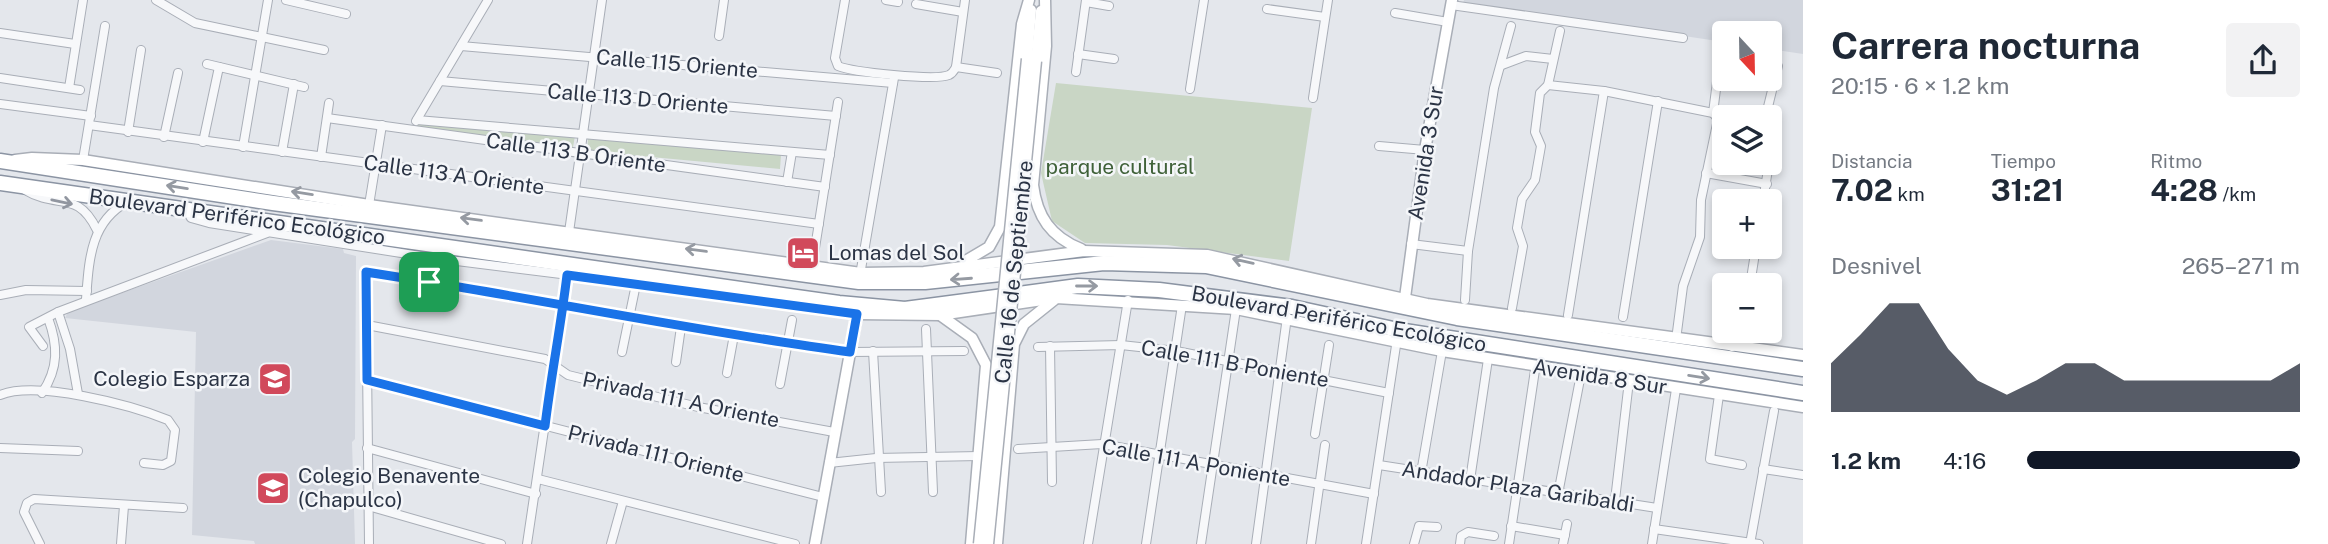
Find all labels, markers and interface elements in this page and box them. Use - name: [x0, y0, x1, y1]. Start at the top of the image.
- north arrow: [1712, 21, 1782, 91]
- map controls: [1712, 21, 1782, 343]
- text: Carrera nocturna: [1831, 23, 2140, 68]
- button: share: [2226, 23, 2300, 97]
- street label: Calle 115 Oriente: [595, 44, 759, 83]
- text: 20:15 · 6 × 1.2 km: [1831, 72, 2009, 99]
- street label: Calle 113 D Oriente: [546, 78, 730, 119]
- street label: Avenida 3 Sur: [1403, 84, 1448, 222]
- button: layers: [1712, 105, 1782, 175]
- street label: Calle 113 B Oriente: [485, 128, 668, 178]
- street label: Calle 113 A Oriente: [362, 149, 546, 200]
- text: Distancia: [1831, 150, 1913, 172]
- text: Tiempo: [1991, 150, 2056, 172]
- text: Ritmo: [2150, 150, 2202, 172]
- park label: parque cultural: [1046, 154, 1194, 179]
- street label: Calle 16 de Septiembre: [989, 159, 1038, 385]
- text: 7.02: [1831, 172, 1893, 208]
- text: 31:21: [1991, 172, 2064, 208]
- text: 4:28: [2150, 172, 2218, 208]
- one-way arrow: [166, 180, 189, 193]
- street label: Boulevard Periférico Ecológico: [87, 183, 387, 250]
- text: km: [1893, 183, 1925, 205]
- text: /km: [2218, 183, 2256, 205]
- one-way arrow: [291, 186, 314, 199]
- button: +: [1712, 189, 1782, 259]
- one-way arrow: [50, 196, 73, 209]
- one-way arrow: [460, 212, 483, 225]
- hotel icon: Lomas del Sol: [784, 234, 822, 272]
- place label: Lomas del Sol: [828, 240, 965, 265]
- one-way arrow: [685, 243, 708, 256]
- pin: [399, 252, 459, 312]
- text: Desnivel: [1831, 252, 1922, 279]
- text: 265–271 m: [2182, 252, 2300, 279]
- one-way arrow: [1232, 254, 1255, 267]
- icon: arrive: [410, 263, 448, 301]
- one-way arrow: [950, 273, 973, 286]
- button: −: [1712, 273, 1782, 343]
- one-way arrow: [1075, 279, 1098, 293]
- street label: Boulevard Periférico Ecológico: [1190, 280, 1488, 357]
- street label: Calle 111 B Poniente: [1139, 335, 1331, 392]
- street label: Avenida 8 Sur: [1531, 354, 1669, 399]
- school or university icon: Colegio Esparza: [256, 360, 294, 398]
- place label: Colegio Esparza: [93, 366, 250, 391]
- street label: Privada 111 A Oriente: [580, 366, 782, 433]
- one-way arrow: [1687, 371, 1710, 384]
- street label: Privada 111 Oriente: [565, 420, 747, 488]
- street label: Calle 111 A Poniente: [1100, 434, 1292, 491]
- text: 1.2 km: [1831, 447, 1901, 474]
- text: 4:16: [1943, 447, 1986, 474]
- street label: Andador Plaza Garibaldi: [1400, 456, 1636, 517]
- place label: Colegio Benavente (Chapulco): [298, 463, 480, 512]
- school or university icon: Colegio Benavente (Chapulco): [254, 469, 292, 507]

